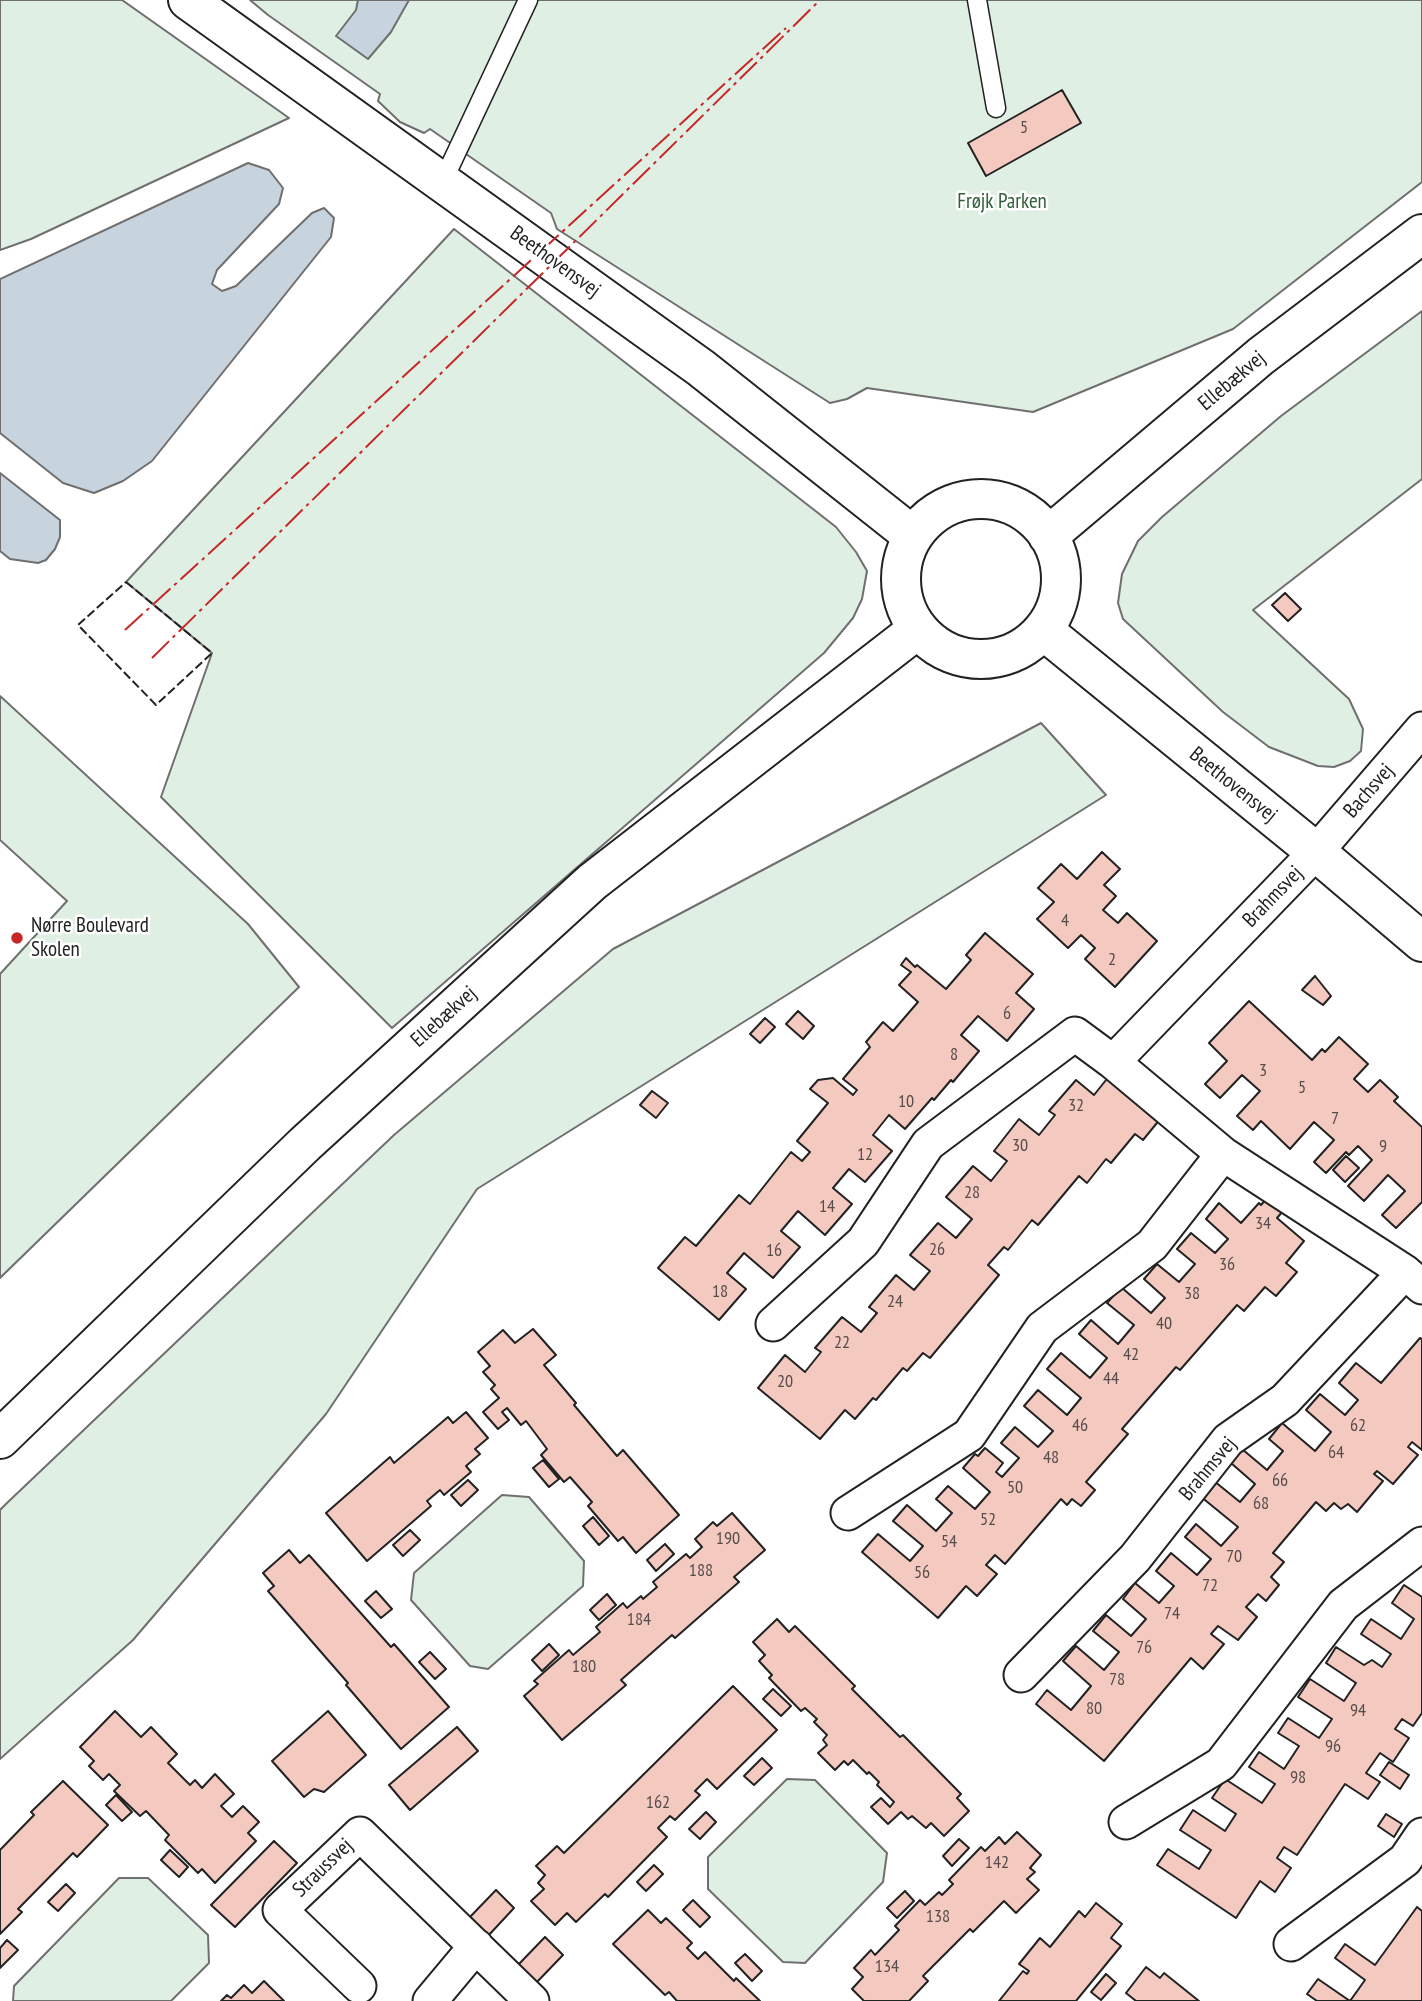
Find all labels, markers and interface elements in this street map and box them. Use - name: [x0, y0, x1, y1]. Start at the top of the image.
- house number: 5: [1020, 117, 1028, 139]
- park label: Frøjk Parken: [957, 189, 1047, 215]
- street label: Beethovensvej: [505, 221, 605, 303]
- street label: Ellebækvej: [1193, 346, 1271, 416]
- street label: Beethovensvej: [1184, 742, 1282, 828]
- street label: Bachsvej: [1339, 759, 1399, 823]
- street label: Brahmsvej: [1238, 861, 1308, 933]
- house number: 4: [1061, 910, 1069, 932]
- place label: Nørre Boulevard Skolen: [31, 913, 149, 963]
- marker: Nørre Boulevard Skolen: [9, 930, 25, 946]
- house number: 2: [1108, 949, 1116, 971]
- street label: Ellebækvej: [406, 981, 482, 1053]
- house number: 6: [1003, 1003, 1011, 1025]
- house number: 8: [950, 1044, 958, 1066]
- house number: 3: [1259, 1060, 1267, 1082]
- house number: 5: [1298, 1077, 1306, 1099]
- house number: 10: [898, 1091, 914, 1113]
- house number: 32: [1068, 1095, 1084, 1117]
- house number: 7: [1331, 1108, 1339, 1130]
- house number: 30: [1012, 1135, 1028, 1157]
- house number: 9: [1379, 1136, 1387, 1158]
- house number: 12: [857, 1144, 873, 1166]
- house number: 28: [964, 1182, 980, 1204]
- house number: 14: [819, 1196, 835, 1218]
- house number: 34: [1255, 1213, 1271, 1235]
- house number: 26: [929, 1239, 945, 1261]
- house number: 16: [766, 1240, 782, 1262]
- house number: 36: [1219, 1254, 1235, 1276]
- house number: 18: [712, 1281, 728, 1303]
- house number: 38: [1184, 1283, 1200, 1305]
- house number: 24: [887, 1291, 903, 1313]
- house number: 40: [1156, 1313, 1172, 1335]
- house number: 22: [834, 1332, 850, 1354]
- house number: 42: [1123, 1344, 1139, 1366]
- house number: 44: [1103, 1368, 1119, 1390]
- house number: 20: [777, 1371, 793, 1393]
- house number: 46: [1072, 1415, 1088, 1437]
- house number: 62: [1350, 1415, 1366, 1437]
- street label: Brahmsvej: [1174, 1432, 1242, 1506]
- house number: 64: [1328, 1442, 1344, 1464]
- house number: 48: [1043, 1447, 1059, 1469]
- house number: 66: [1272, 1470, 1288, 1492]
- house number: 50: [1007, 1477, 1023, 1499]
- house number: 68: [1253, 1493, 1269, 1515]
- house number: 52: [980, 1509, 996, 1531]
- house number: 190: [716, 1528, 740, 1550]
- house number: 54: [941, 1531, 957, 1553]
- house number: 70: [1226, 1546, 1242, 1568]
- house number: 188: [689, 1560, 713, 1582]
- house number: 56: [914, 1562, 930, 1584]
- house number: 72: [1202, 1575, 1218, 1597]
- house number: 74: [1164, 1603, 1180, 1625]
- house number: 184: [627, 1609, 651, 1631]
- house number: 76: [1136, 1637, 1152, 1659]
- house number: 180: [572, 1656, 596, 1678]
- house number: 78: [1109, 1669, 1125, 1691]
- house number: 80: [1086, 1698, 1102, 1720]
- house number: 94: [1350, 1700, 1366, 1722]
- house number: 96: [1325, 1736, 1341, 1758]
- house number: 98: [1290, 1767, 1306, 1789]
- house number: 162: [646, 1792, 670, 1814]
- street label: Straussvej: [288, 1833, 358, 1903]
- house number: 142: [985, 1852, 1009, 1874]
- house number: 138: [926, 1906, 950, 1928]
- house number: 134: [875, 1956, 899, 1978]

